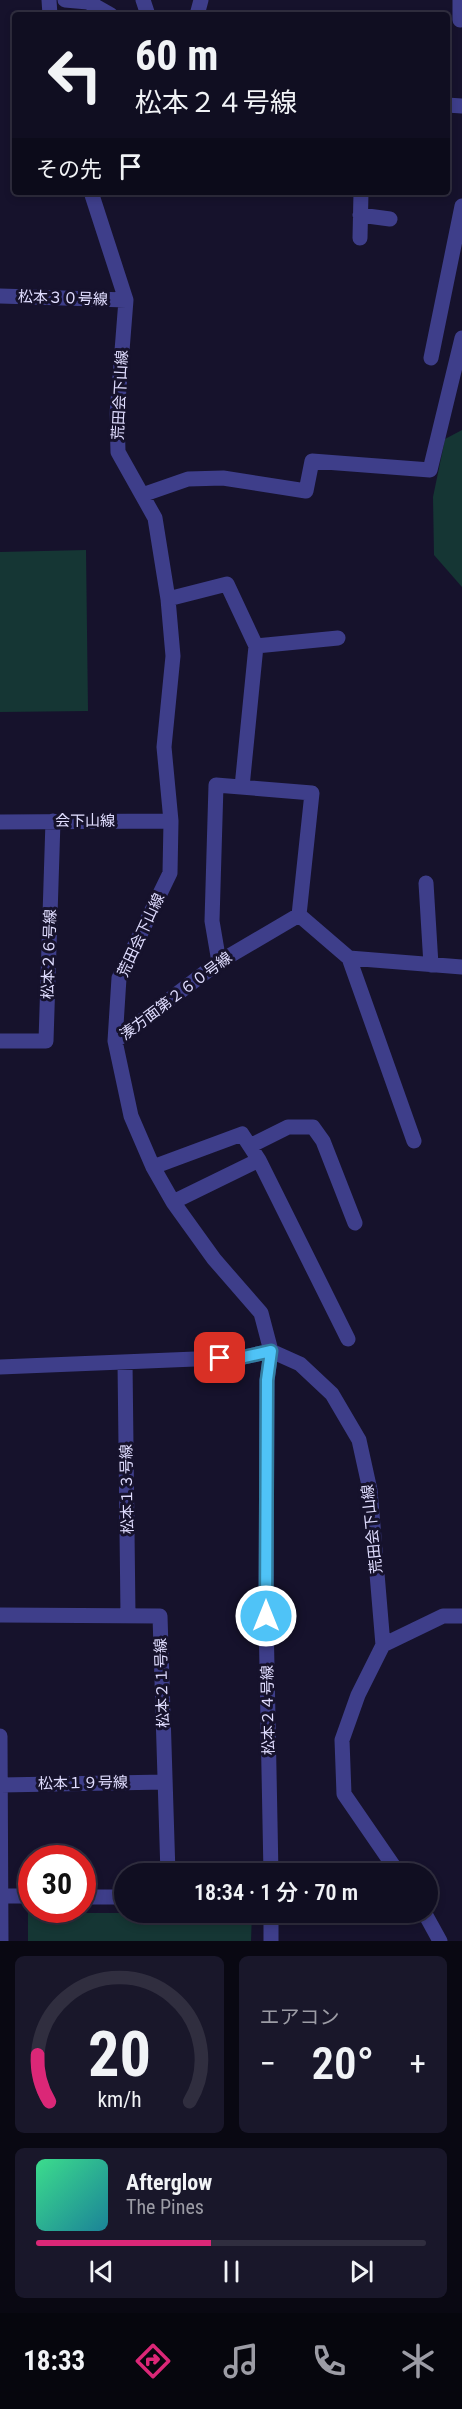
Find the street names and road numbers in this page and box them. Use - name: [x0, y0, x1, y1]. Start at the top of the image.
- street label: 松本３０号線: [18, 287, 108, 309]
- street label: 荒田会下山線: [109, 350, 131, 440]
- street label: 会下山線: [55, 812, 115, 830]
- street label: 荒田会下山線: [114, 890, 168, 980]
- street label: 松本２６号線: [38, 909, 60, 999]
- street label: 湊方面第２６０号線: [117, 948, 235, 1044]
- street label: 松本１３号線: [117, 1444, 137, 1534]
- street label: 荒田会下山線: [358, 1483, 386, 1575]
- street label: 松本２１号線: [151, 1638, 173, 1728]
- street label: 松本２４号線: [258, 1665, 278, 1755]
- street label: 松本１９号線: [38, 1773, 128, 1793]

